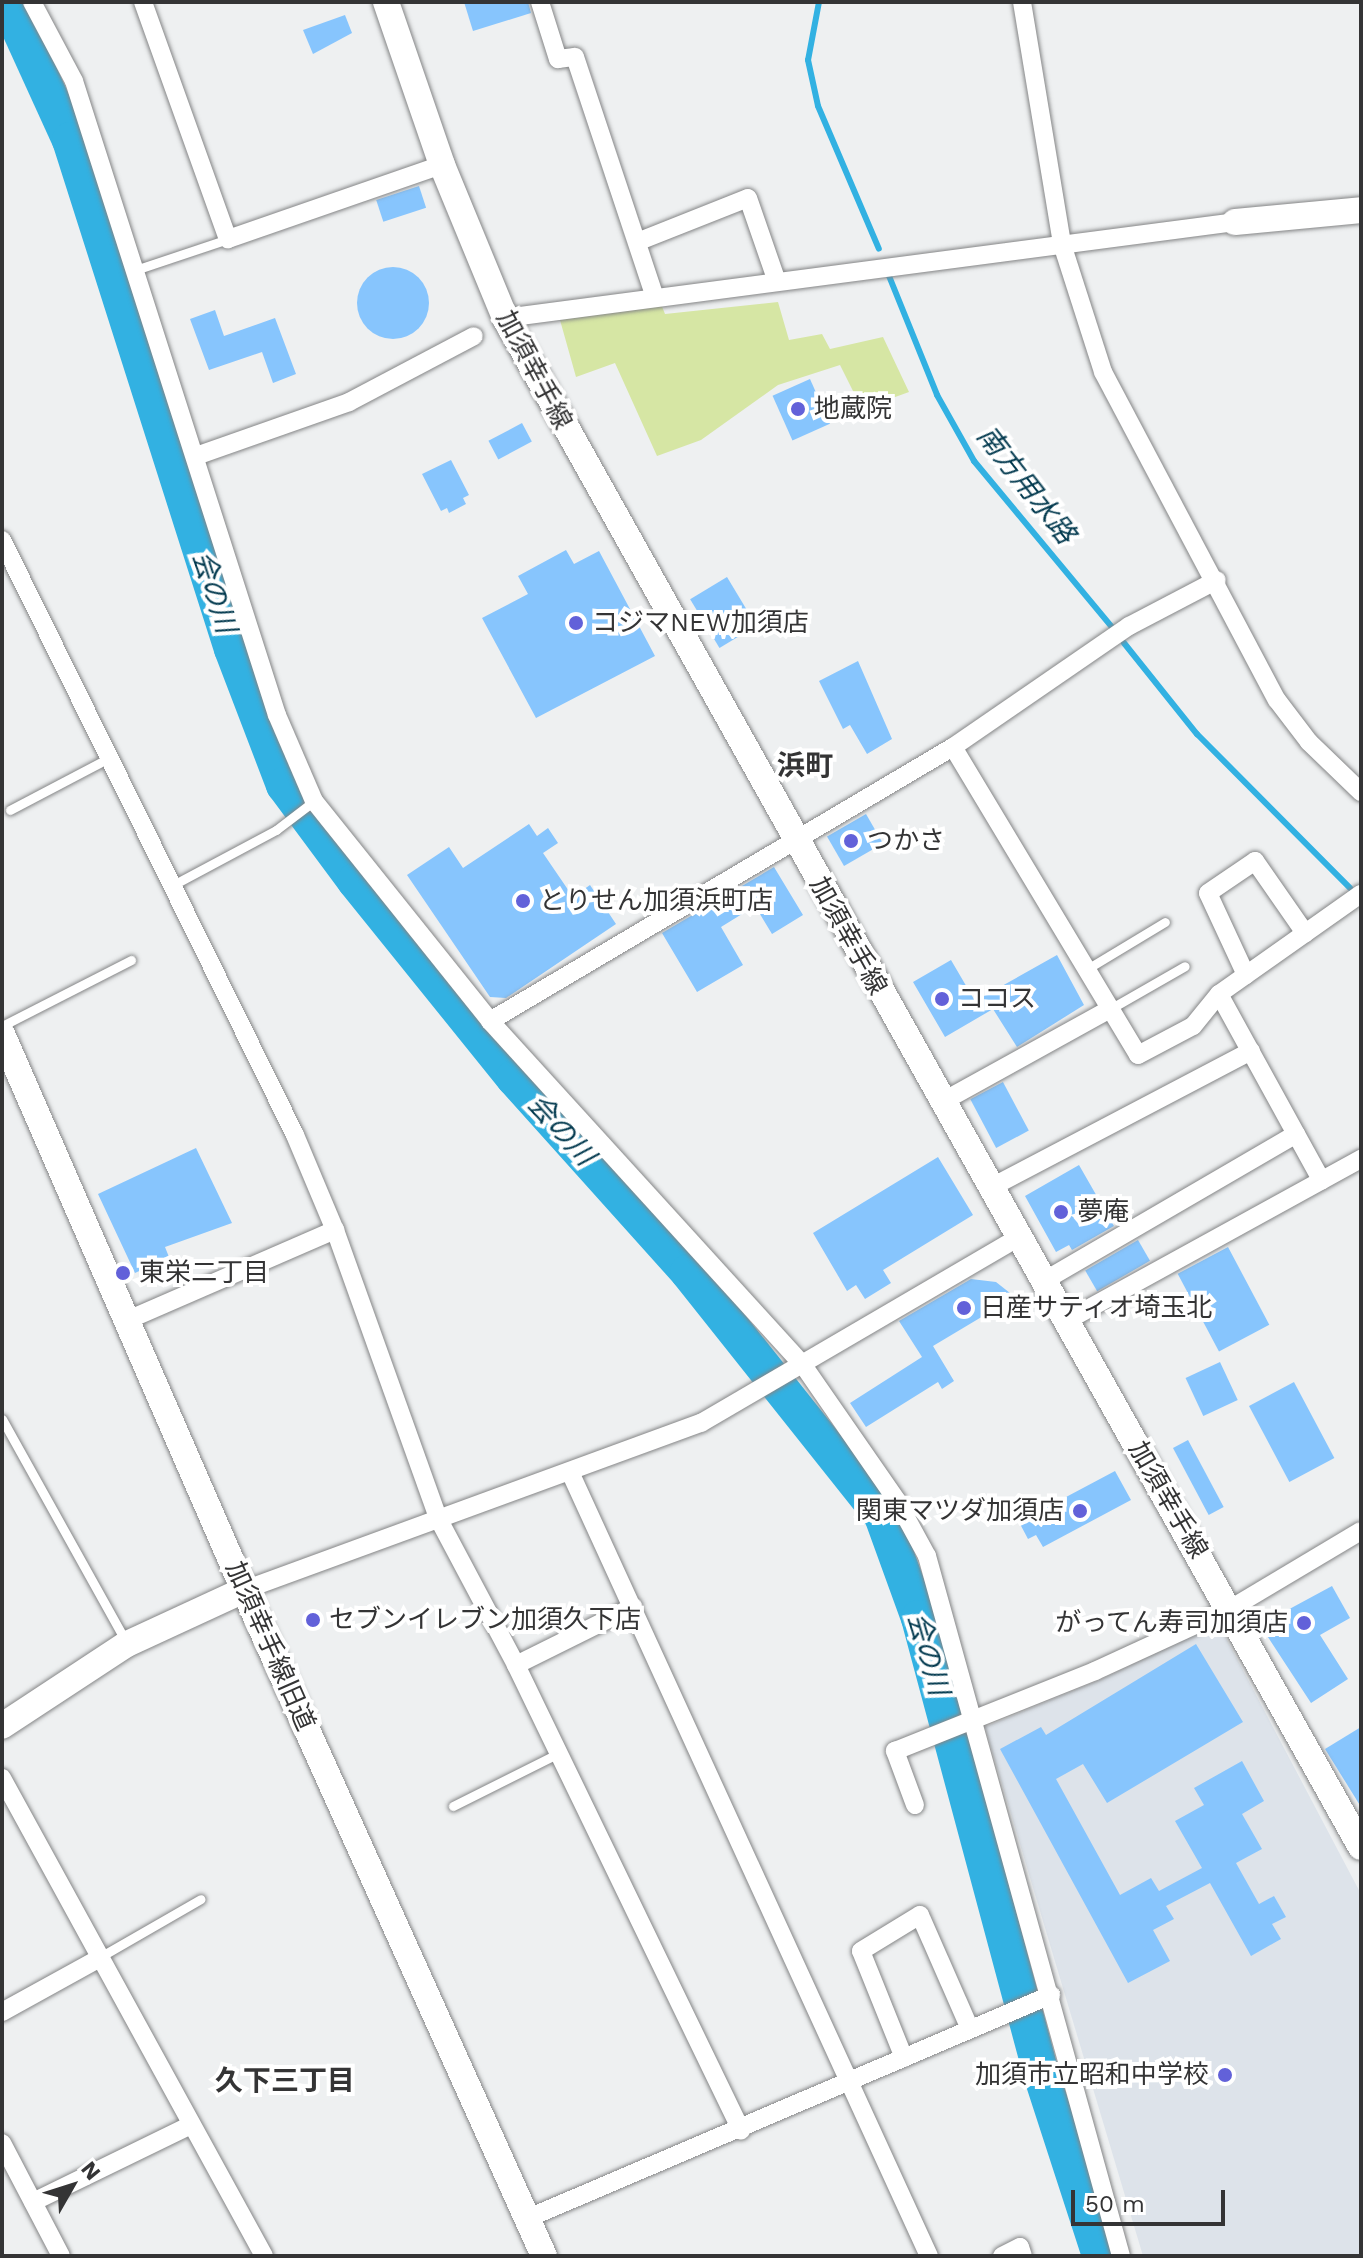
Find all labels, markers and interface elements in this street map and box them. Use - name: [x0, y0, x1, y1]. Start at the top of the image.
- street label: 加須幸手線: [490, 305, 578, 435]
- place label: 地蔵院: [814, 393, 892, 425]
- marker: 地蔵院: [789, 400, 807, 418]
- water label: 南方用水路: [970, 419, 1082, 551]
- water label: 会の川: [185, 547, 243, 637]
- place label: コジマNEW加須店: [592, 607, 809, 639]
- marker: コジマNEW加須店: [567, 614, 585, 632]
- district label: 浜町: [777, 749, 833, 783]
- place label: つかさ: [867, 825, 945, 857]
- marker: つかさ: [842, 832, 860, 850]
- street label: 加須幸手線: [803, 872, 893, 1000]
- place label: とりせん加須浜町店: [539, 885, 773, 917]
- marker: とりせん加須浜町店: [514, 892, 532, 910]
- place label: ココス: [958, 983, 1036, 1015]
- marker: ココス: [933, 990, 951, 1008]
- water label: 会の川: [520, 1088, 602, 1172]
- place label: 夢庵: [1077, 1196, 1129, 1228]
- marker: 夢庵: [1052, 1203, 1070, 1221]
- place label: 東栄二丁目: [139, 1257, 269, 1289]
- marker: 東栄二丁目: [114, 1264, 132, 1282]
- place label: 日産サティオ埼玉北: [980, 1292, 1214, 1324]
- marker: 日産サティオ埼玉北: [955, 1299, 973, 1317]
- street label: 加須幸手線: [1122, 1436, 1214, 1564]
- place label: 関東マツダ加須店: [856, 1495, 1064, 1527]
- marker: 関東マツダ加須店: [1071, 1502, 1089, 1520]
- street label: 加須幸手線旧道: [219, 1557, 321, 1735]
- place label: セブンイレブン加須久下店: [329, 1604, 641, 1636]
- place label: がってん寿司加須店: [1054, 1607, 1288, 1639]
- water label: 会の川: [900, 1609, 956, 1699]
- marker: セブンイレブン加須久下店: [304, 1611, 322, 1629]
- marker: がってん寿司加須店: [1295, 1614, 1313, 1632]
- place label: 加須市立昭和中学校: [975, 2059, 1209, 2091]
- district label: 久下三丁目: [215, 2064, 355, 2098]
- marker: 加須市立昭和中学校: [1216, 2066, 1234, 2084]
- north arrow: [32, 2146, 112, 2226]
- text: N: [76, 2156, 106, 2185]
- scale bar: [1075, 2174, 1229, 2224]
- text: 50 m: [1085, 2190, 1145, 2218]

